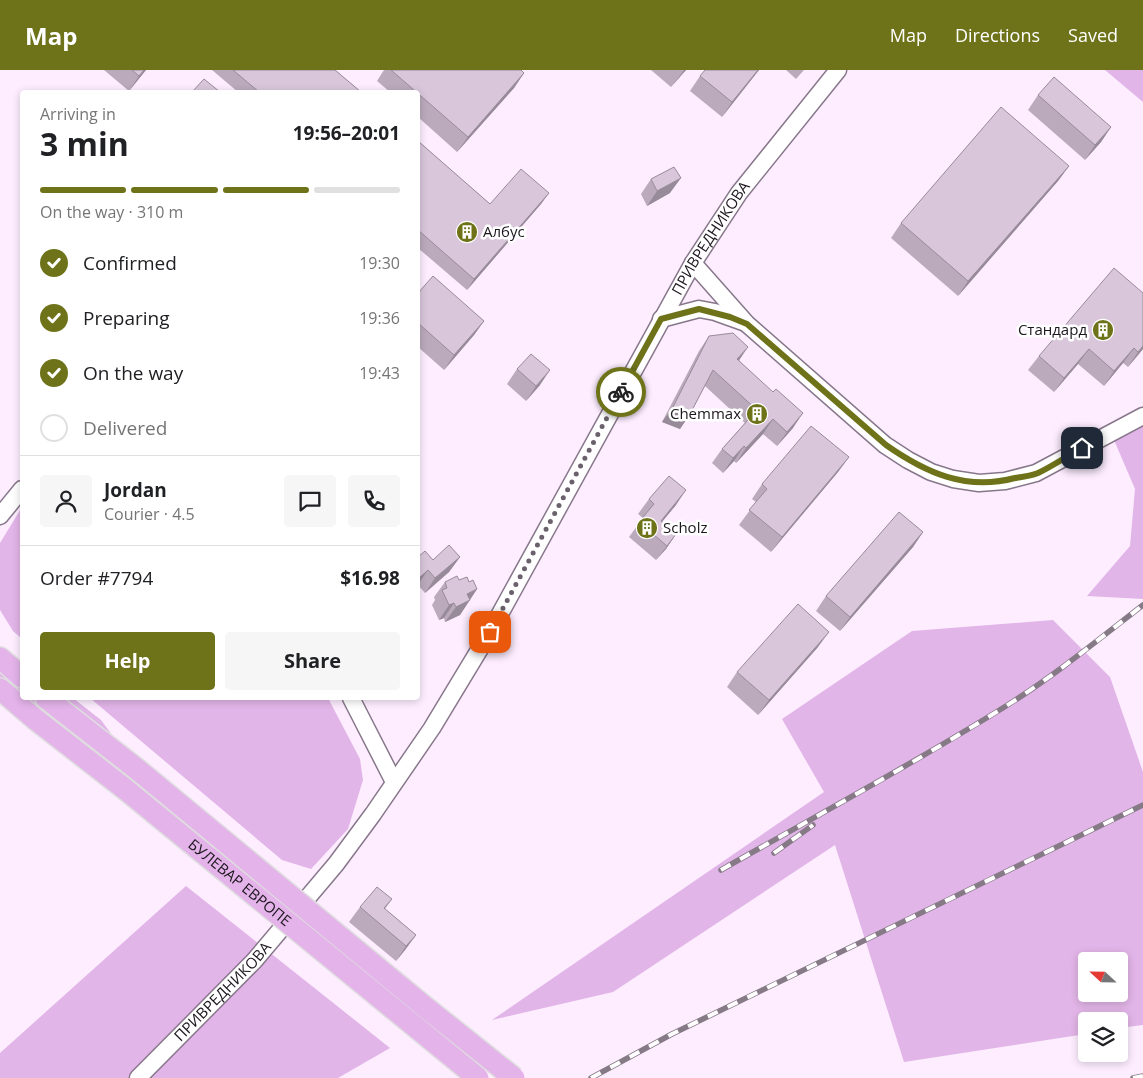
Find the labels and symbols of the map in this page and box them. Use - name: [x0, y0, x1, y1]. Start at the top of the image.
- street label: ПРИВРЕДНИКОВА: [666, 176, 754, 298]
- building icon: Албус: [455, 220, 479, 244]
- place label: Албус: [483, 221, 525, 241]
- building icon: Стандард: [1091, 318, 1115, 342]
- place label: Стандард: [1018, 319, 1087, 339]
- courier: [596, 367, 646, 417]
- building icon: Chemmax: [745, 402, 769, 426]
- place label: Chemmax: [670, 403, 741, 423]
- pin: [1061, 427, 1103, 469]
- building icon: Scholz: [635, 516, 659, 540]
- place label: Scholz: [663, 517, 707, 537]
- pin: [469, 611, 511, 653]
- street label: БУЛЕВАР ЕВРОПЕ: [184, 834, 296, 930]
- street label: ПРИВРЕДНИКОВА: [169, 937, 275, 1045]
- north arrow: [1078, 952, 1128, 1002]

